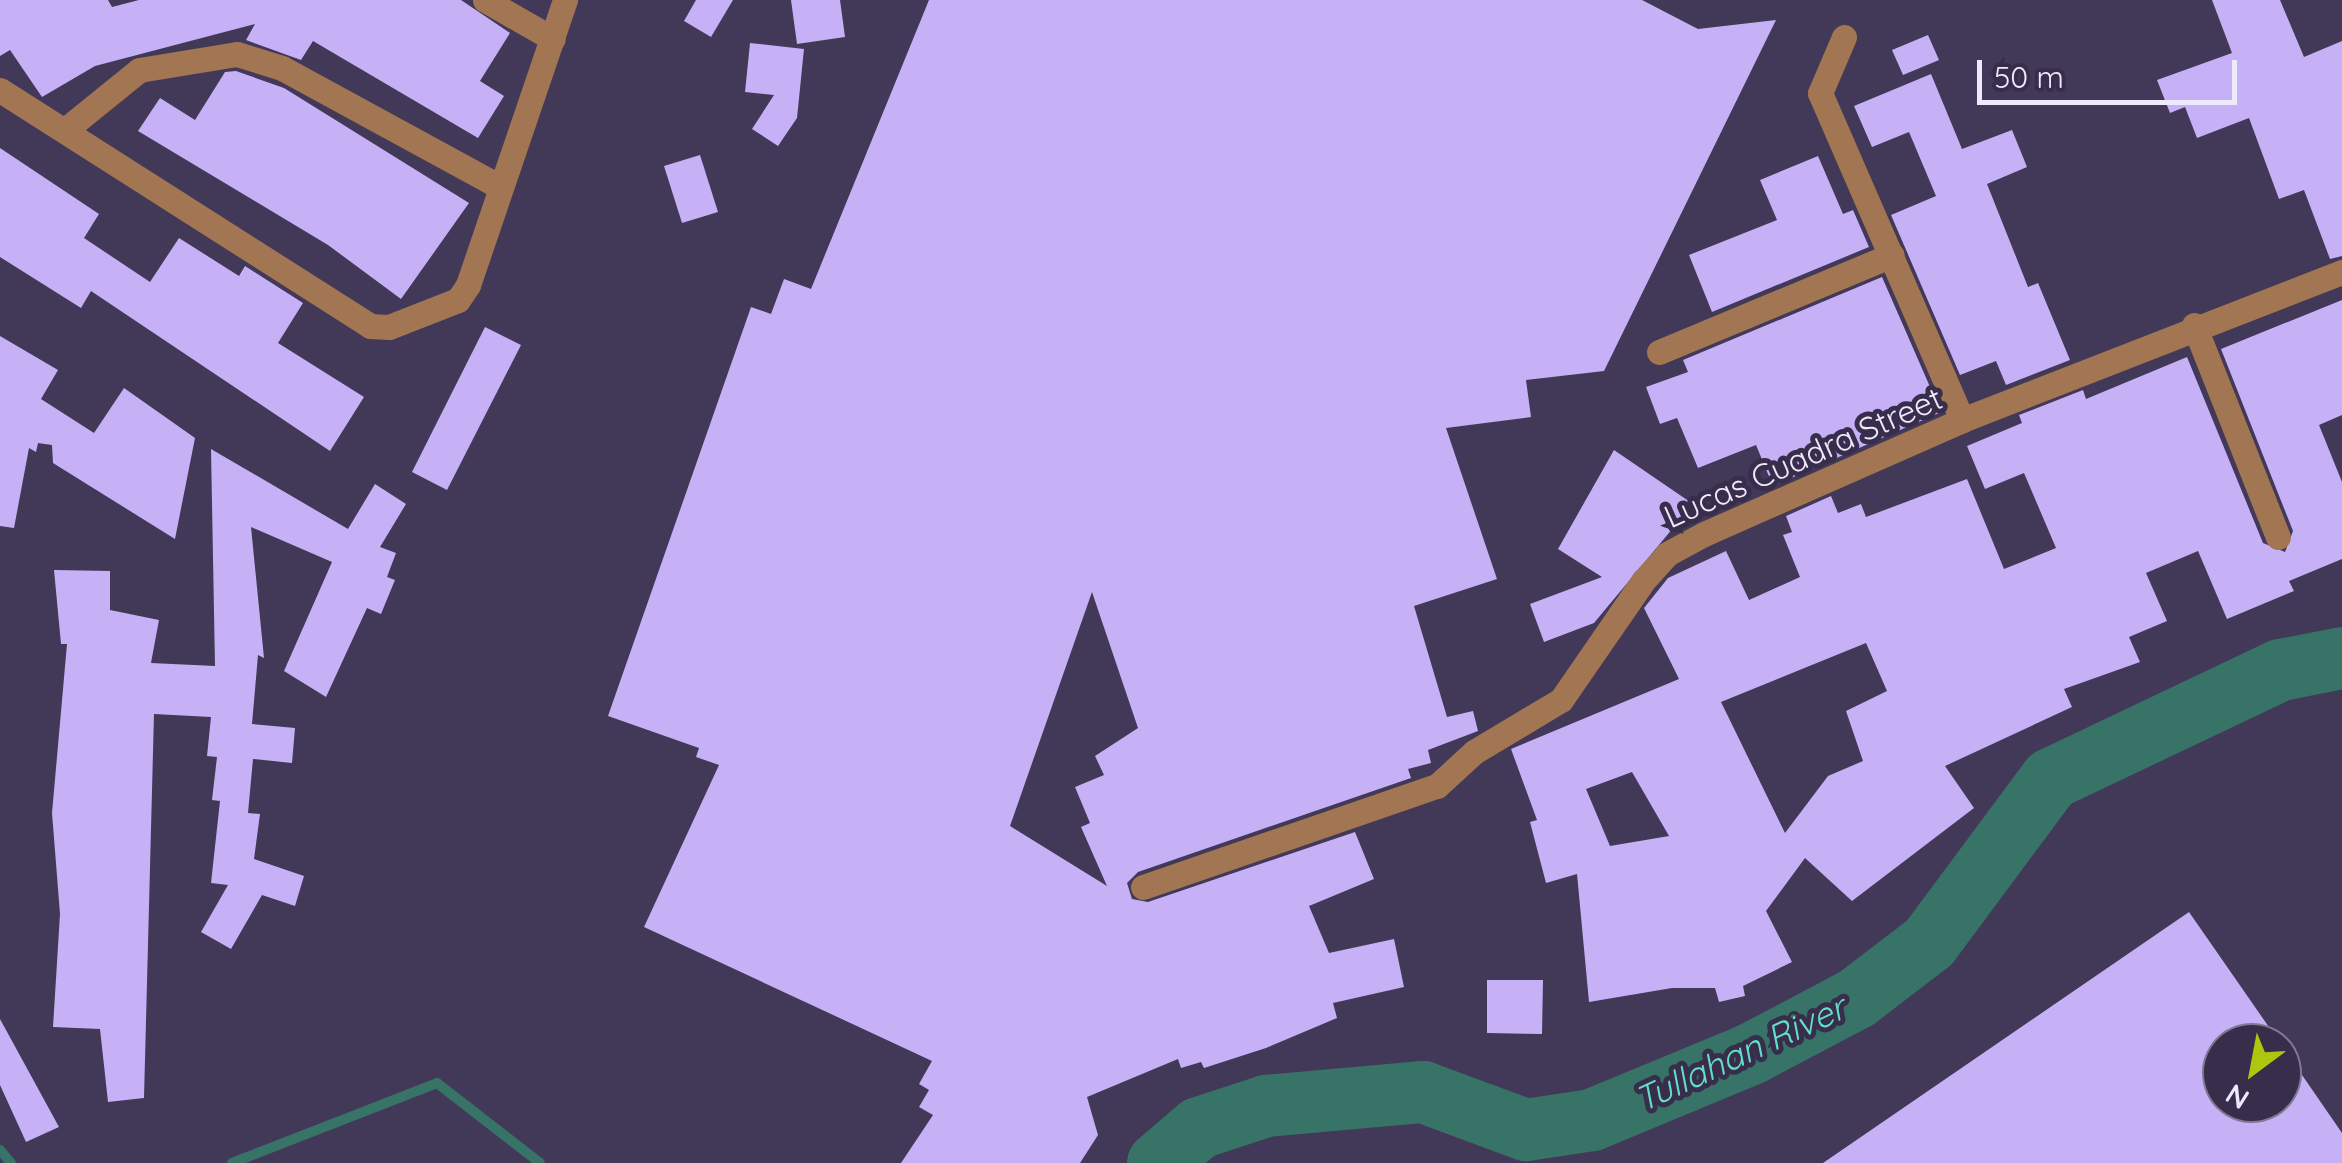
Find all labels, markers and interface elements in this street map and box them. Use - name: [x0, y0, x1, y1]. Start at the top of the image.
- scale bar: [1982, 40, 2242, 102]
- text: 50 m: [1994, 58, 2064, 96]
- street label: Lucas Cuadra Street: [1658, 378, 1948, 536]
- water label: Tullahan River: [1628, 986, 1852, 1120]
- north arrow: [2202, 1023, 2302, 1123]
- text: N: [2219, 1077, 2255, 1117]

